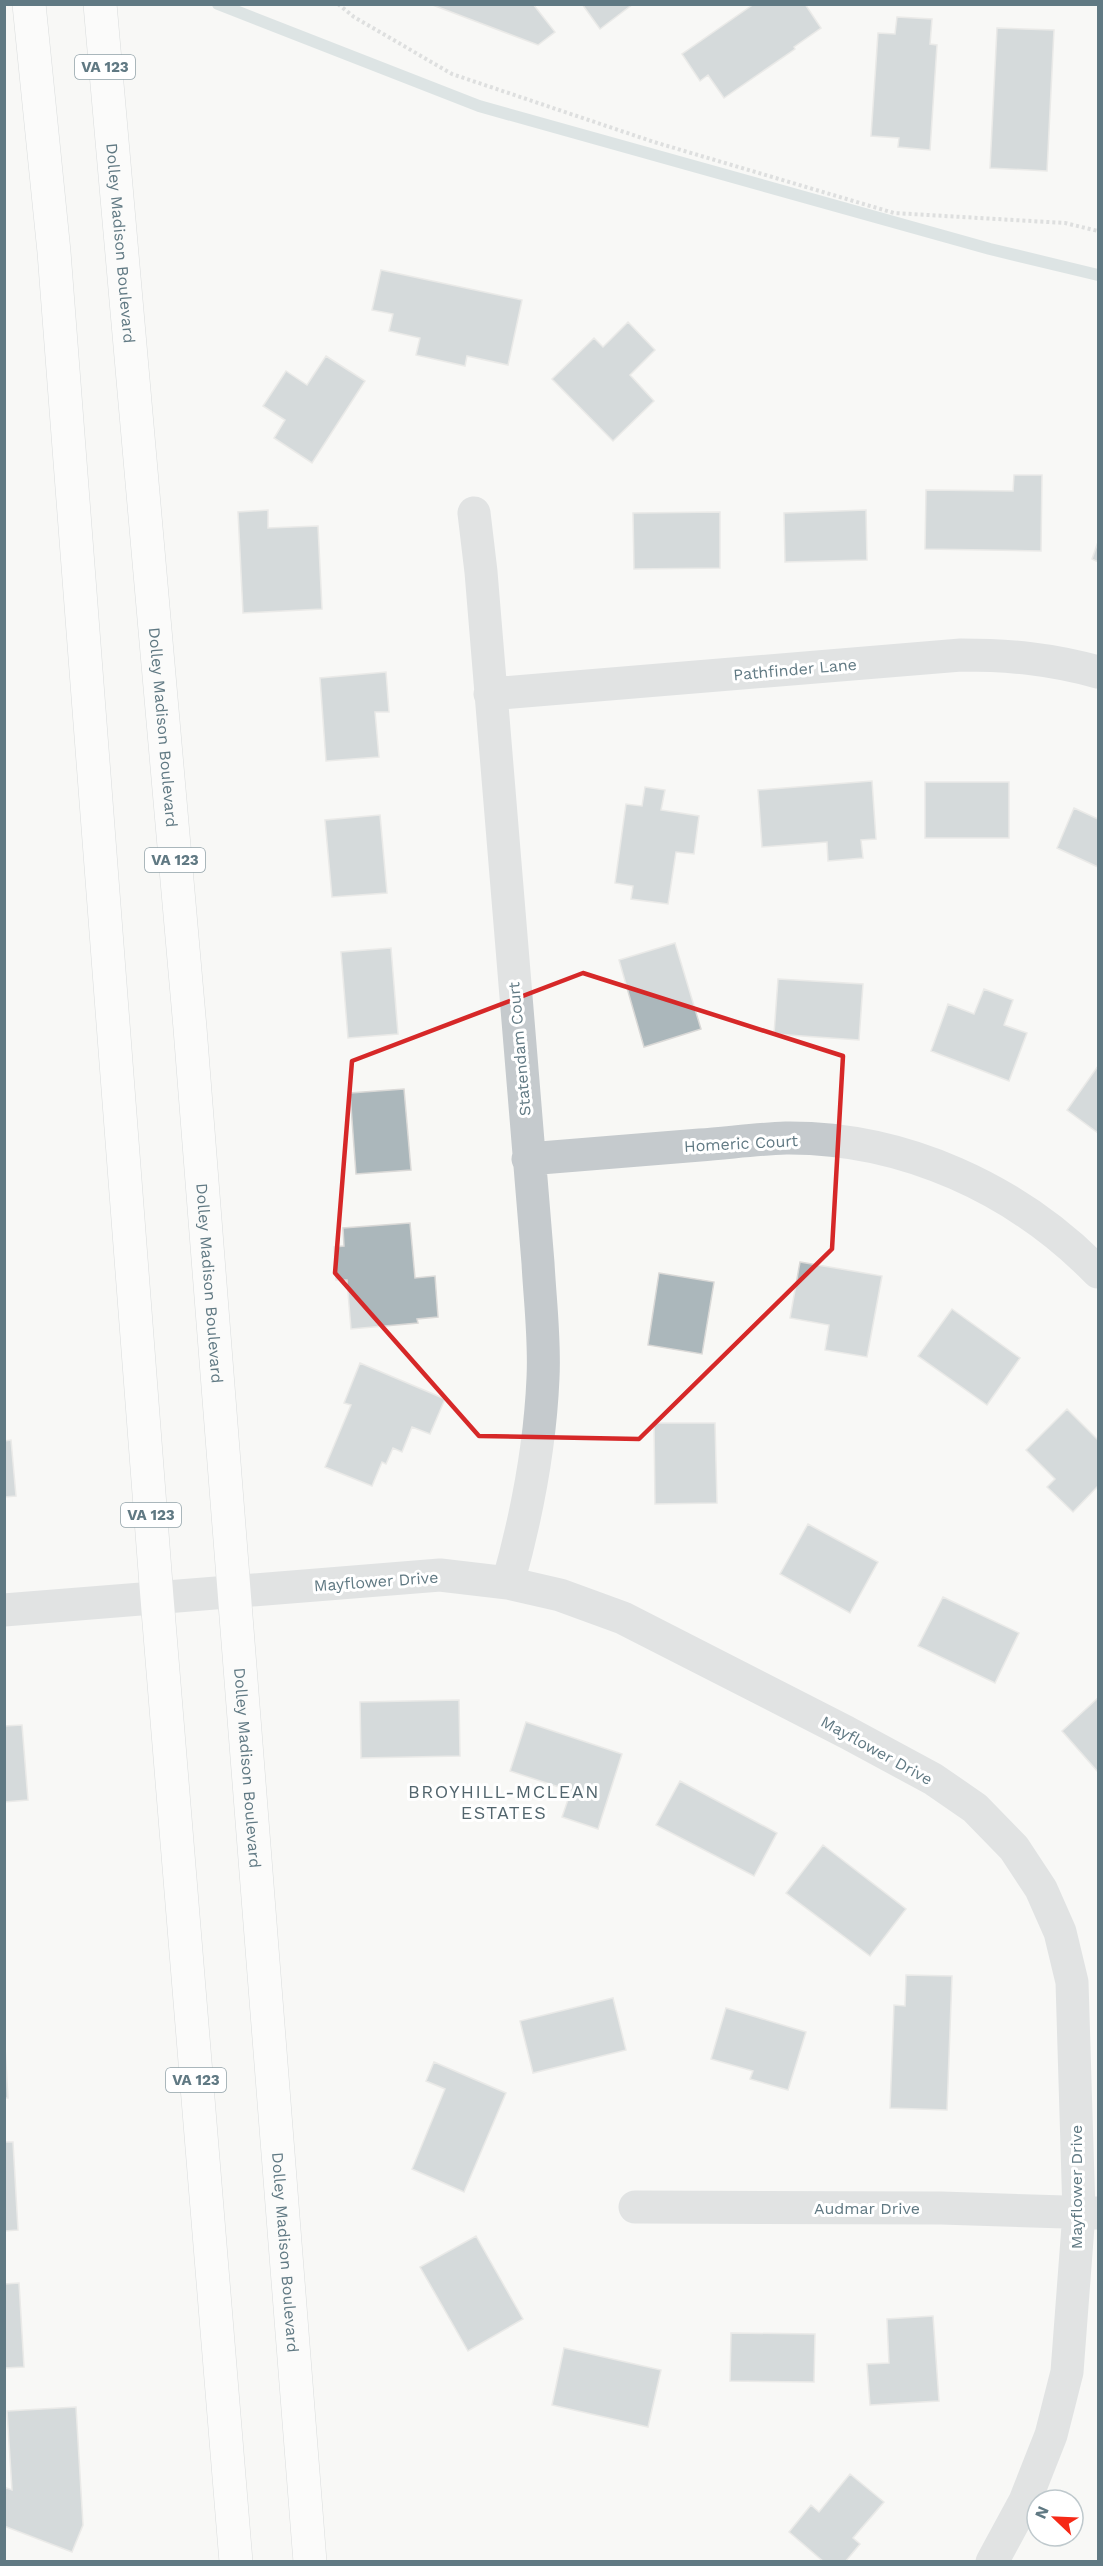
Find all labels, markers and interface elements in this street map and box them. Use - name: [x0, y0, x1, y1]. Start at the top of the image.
- road number: VA 123: [75, 55, 135, 79]
- street label: Dolley Madison Boulevard: [102, 142, 139, 344]
- street label: Dolley Madison Boulevard: [145, 626, 181, 828]
- street label: Pathfinder Lane: [732, 655, 858, 684]
- road number: VA 123: [145, 848, 205, 872]
- street label: Statendam Court: [504, 981, 535, 1117]
- street label: Homeric Court: [684, 1131, 799, 1156]
- street label: Dolley Madison Boulevard: [192, 1182, 227, 1384]
- road number: VA 123: [121, 1503, 181, 1527]
- street label: Mayflower Drive: [313, 1568, 439, 1595]
- street label: Dolley Madison Boulevard: [230, 1667, 265, 1869]
- street label: Mayflower Drive: [818, 1712, 936, 1789]
- district label: BROYHILL-MCLEAN ESTATES: [408, 1781, 600, 1823]
- road number: VA 123: [166, 2068, 226, 2092]
- street label: Mayflower Drive: [1067, 2125, 1086, 2249]
- street label: Dolley Madison Boulevard: [268, 2151, 303, 2353]
- street label: Audmar Drive: [814, 2199, 920, 2218]
- north arrow: [1025, 2488, 1085, 2548]
- text: N: [1031, 2503, 1053, 2522]

